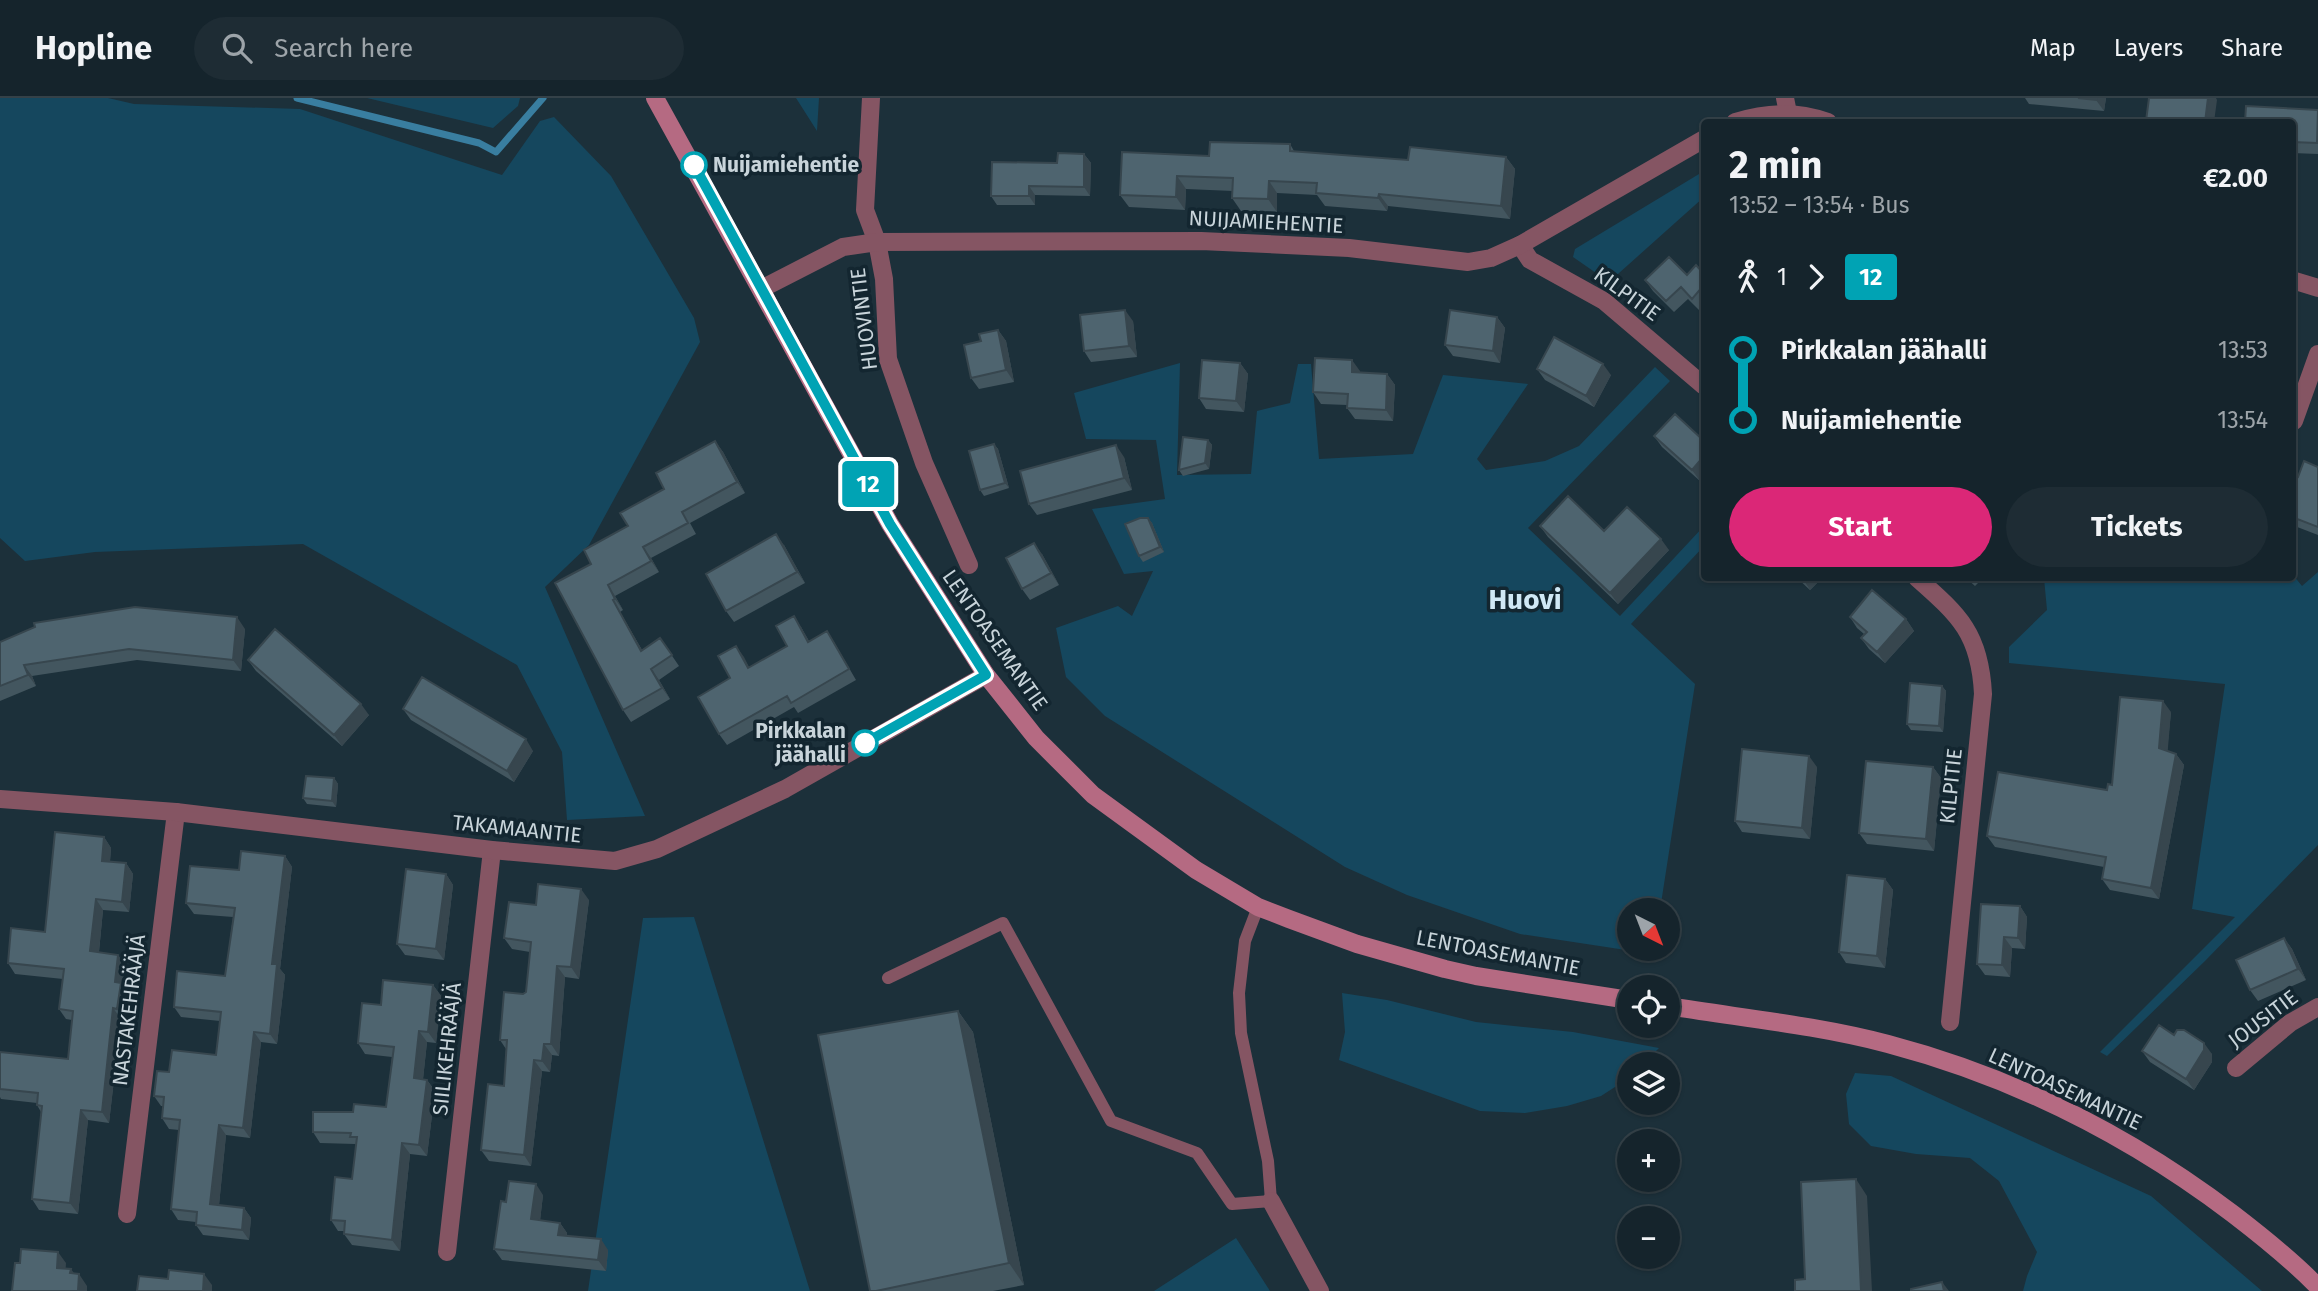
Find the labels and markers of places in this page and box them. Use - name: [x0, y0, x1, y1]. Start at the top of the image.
- marker: Nuijamiehentie: [681, 152, 707, 178]
- place label: Nuijamiehentie: [713, 152, 859, 178]
- place label: Pirkkalan jäähalli: [755, 718, 846, 768]
- marker: Pirkkalan jäähalli: [852, 730, 878, 756]

